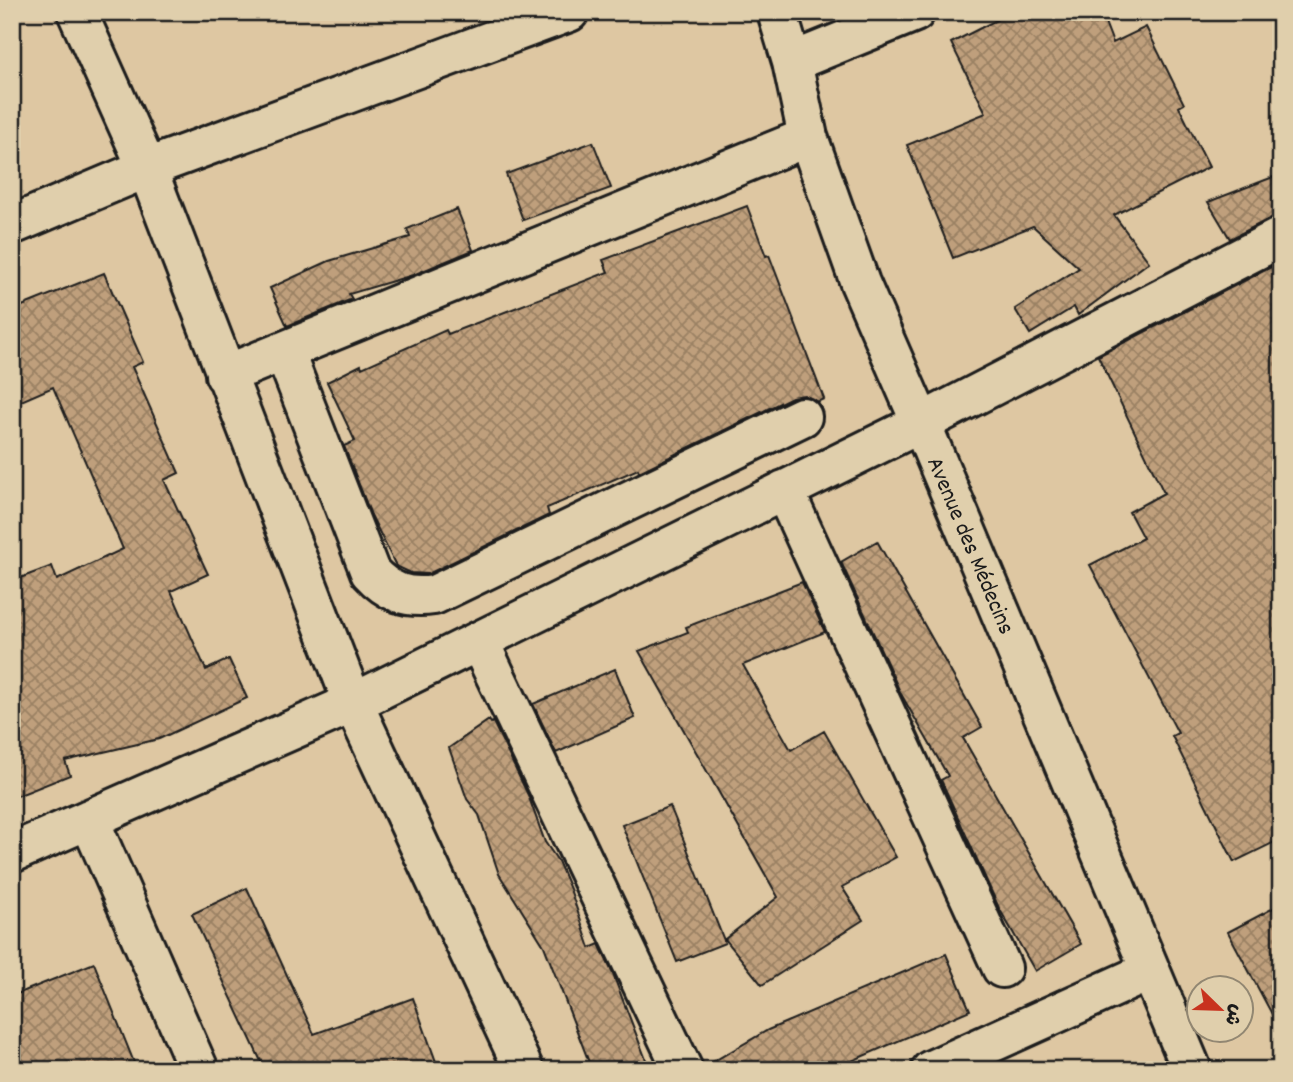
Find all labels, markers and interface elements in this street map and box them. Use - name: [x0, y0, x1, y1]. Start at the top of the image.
- street label: Avenue des Médecins: [916, 452, 1022, 640]
- north arrow: [1184, 974, 1254, 1044]
- text: ش: [1216, 999, 1249, 1029]

